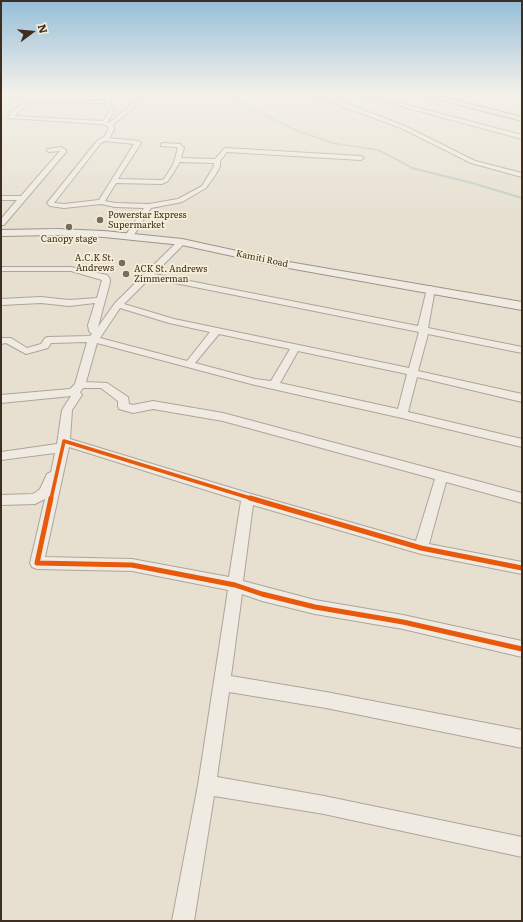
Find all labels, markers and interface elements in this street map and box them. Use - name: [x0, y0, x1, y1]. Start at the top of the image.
- north arrow: [12, 12, 52, 52]
- text: N: [35, 22, 52, 35]
- place label: Powerstar Express Supermarket: [108, 210, 187, 231]
- marker: Powerstar Express Supermarket: [95, 215, 105, 225]
- marker: Canopy stage: [64, 222, 74, 232]
- place label: Canopy stage: [41, 234, 97, 244]
- street label: Kamiti Road: [235, 248, 289, 270]
- place label: A.C.K St. Andrews: [75, 253, 114, 274]
- marker: A.C.K St. Andrews: [117, 258, 127, 268]
- place label: ACK St. Andrews Zimmerman: [134, 264, 207, 285]
- marker: ACK St. Andrews Zimmerman: [121, 269, 131, 279]

